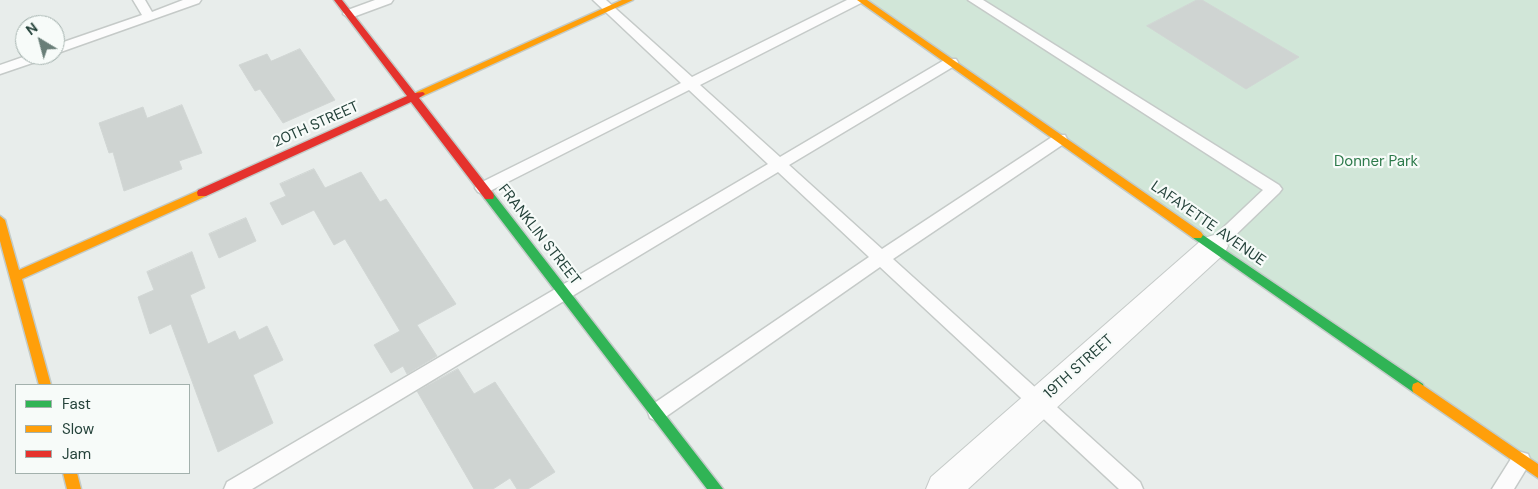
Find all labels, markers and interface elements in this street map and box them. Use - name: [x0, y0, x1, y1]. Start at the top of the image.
- north arrow: [15, 15, 65, 65]
- text: N: [22, 19, 41, 39]
- street label: 20TH STREET: [270, 98, 362, 152]
- park label: Donner Park: [1334, 153, 1418, 171]
- street label: LAFAYETTE AVENUE: [1147, 178, 1269, 270]
- street label: FRANKLIN STREET: [494, 181, 584, 289]
- street label: 19TH STREET: [1041, 331, 1117, 403]
- legend: [15, 384, 190, 474]
- text: Fast: [62, 394, 91, 414]
- text: Slow: [62, 419, 94, 439]
- text: Jam: [62, 444, 91, 464]

